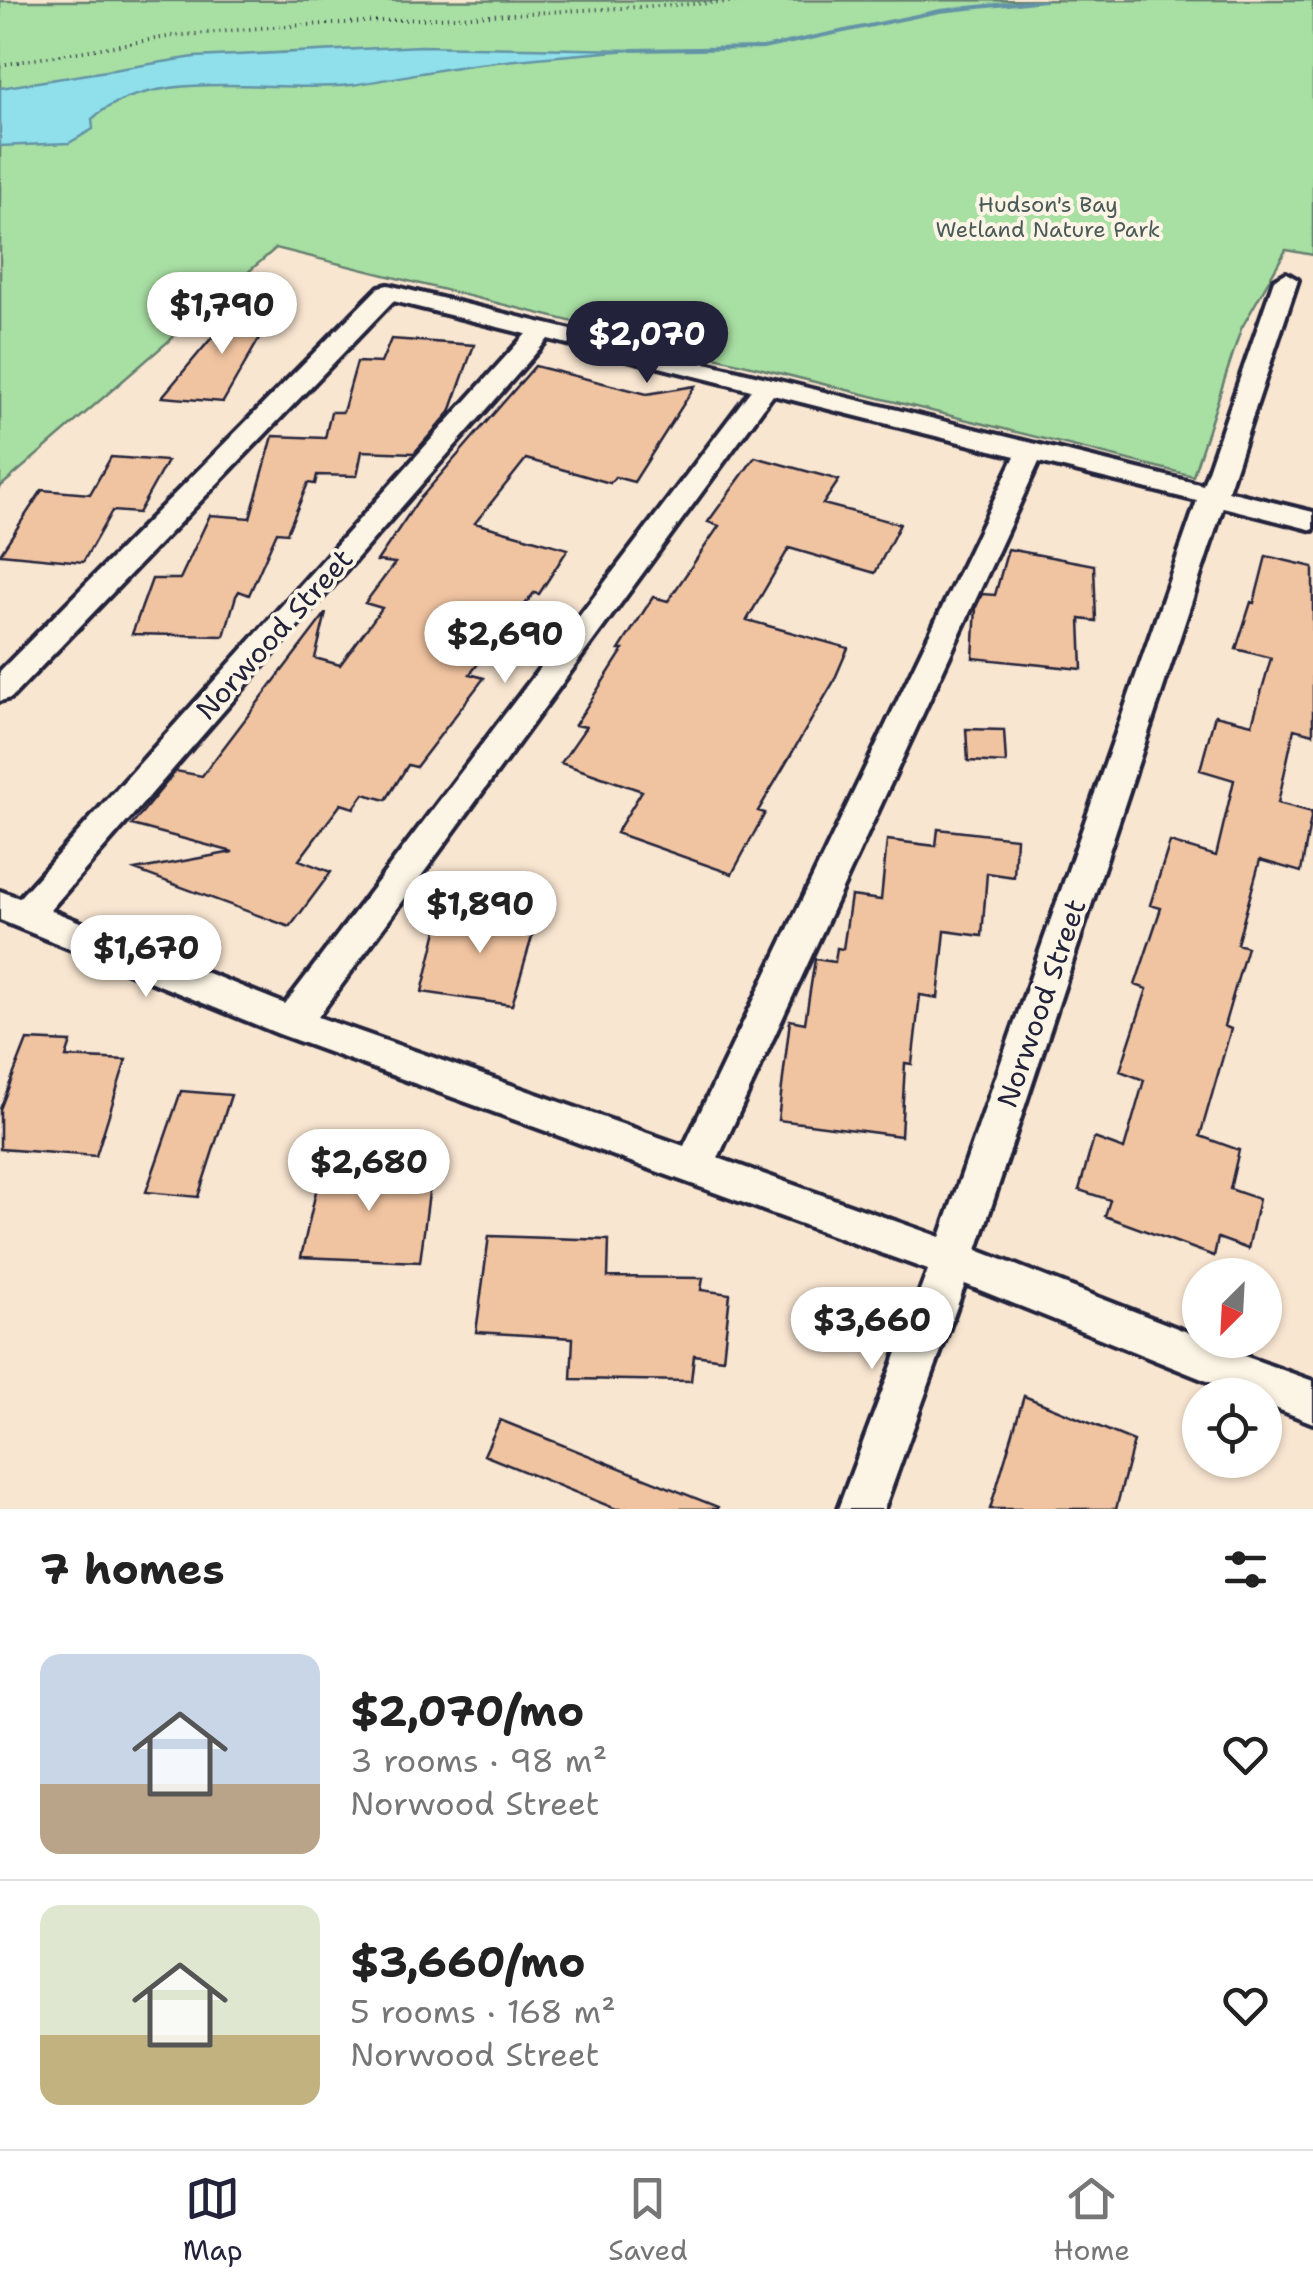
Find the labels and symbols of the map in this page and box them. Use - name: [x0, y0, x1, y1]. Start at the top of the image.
- park label: Hudson's Bay Wetland Nature Park: [936, 190, 1160, 244]
- pin: $1,790: [141, 272, 303, 357]
- pin: $2,070: [566, 301, 728, 386]
- street label: Norwood Street: [187, 540, 361, 728]
- pin: $2,690: [424, 601, 586, 686]
- pin: $1,890: [399, 871, 561, 956]
- street label: Norwood Street: [987, 894, 1095, 1112]
- pin: $1,670: [65, 915, 227, 1000]
- pin: $2,680: [288, 1129, 450, 1214]
- north arrow: [1182, 1258, 1282, 1358]
- pin: $3,660: [791, 1287, 953, 1372]

